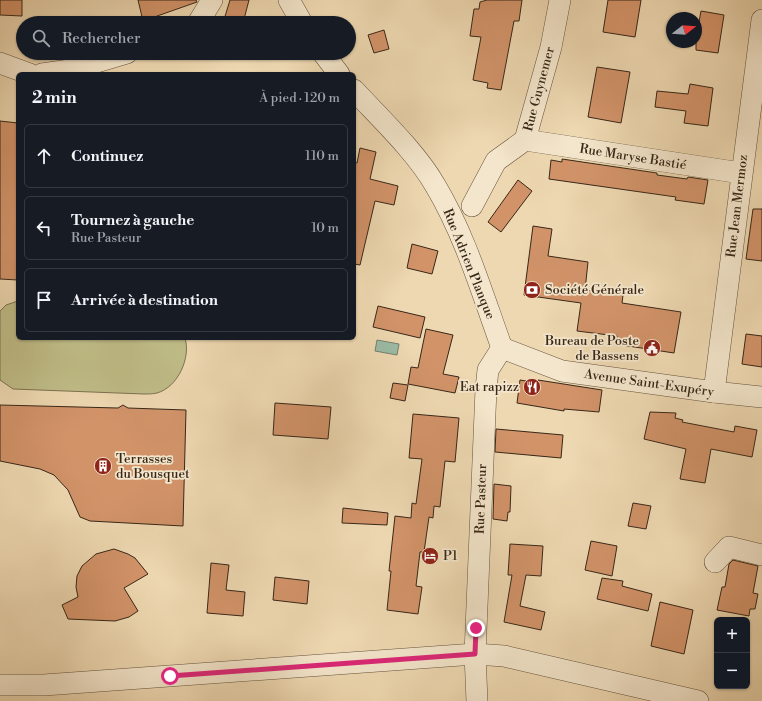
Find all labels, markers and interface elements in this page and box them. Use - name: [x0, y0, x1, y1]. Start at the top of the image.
- north arrow: [666, 12, 702, 48]
- search box: [16, 16, 356, 60]
- icon: search: [30, 27, 52, 49]
- text: Rechercher: [62, 29, 141, 48]
- street label: Rue Guynemer: [520, 45, 558, 133]
- text: 2 min: [32, 87, 77, 109]
- text: À pied · 120 m: [259, 90, 340, 106]
- street label: Rue Maryse Bastié: [578, 141, 688, 173]
- icon: ahead: [33, 145, 55, 167]
- text: Continuez: [71, 147, 143, 166]
- text: 110 m: [305, 148, 339, 164]
- street label: Rue Jean Mermoz: [723, 154, 751, 258]
- street label: Rue Adrien Planque: [439, 206, 499, 322]
- text: Tournez à gauche: [71, 211, 194, 230]
- icon: left: [33, 217, 55, 239]
- text: 10 m: [311, 220, 339, 236]
- text: Rue Pasteur: [71, 230, 141, 246]
- bank icon: Société Générale: [522, 280, 542, 300]
- place label: Société Générale: [545, 282, 644, 298]
- icon: arrive: [33, 289, 55, 311]
- text: Arrivée à destination: [71, 291, 218, 310]
- place label: Bureau de Poste de Bassens: [544, 333, 639, 364]
- public building icon: Bureau de Poste de Bassens: [642, 338, 662, 358]
- street label: Avenue Saint-Exupéry: [582, 366, 716, 400]
- restaurant icon: Eat rapizz: [522, 377, 542, 397]
- place label: Eat rapizz: [460, 379, 519, 395]
- place label: Terrasses du Bousquet: [116, 451, 190, 482]
- building icon: Terrasses du Bousquet: [93, 456, 113, 476]
- street label: Rue Pasteur: [472, 463, 490, 534]
- hotel icon: P1: [420, 546, 440, 566]
- place label: P1: [443, 548, 458, 564]
- map controls: [714, 617, 750, 689]
- button: +: [714, 617, 750, 653]
- route end: [467, 619, 485, 637]
- button: −: [714, 653, 750, 689]
- route start: [161, 667, 179, 685]

